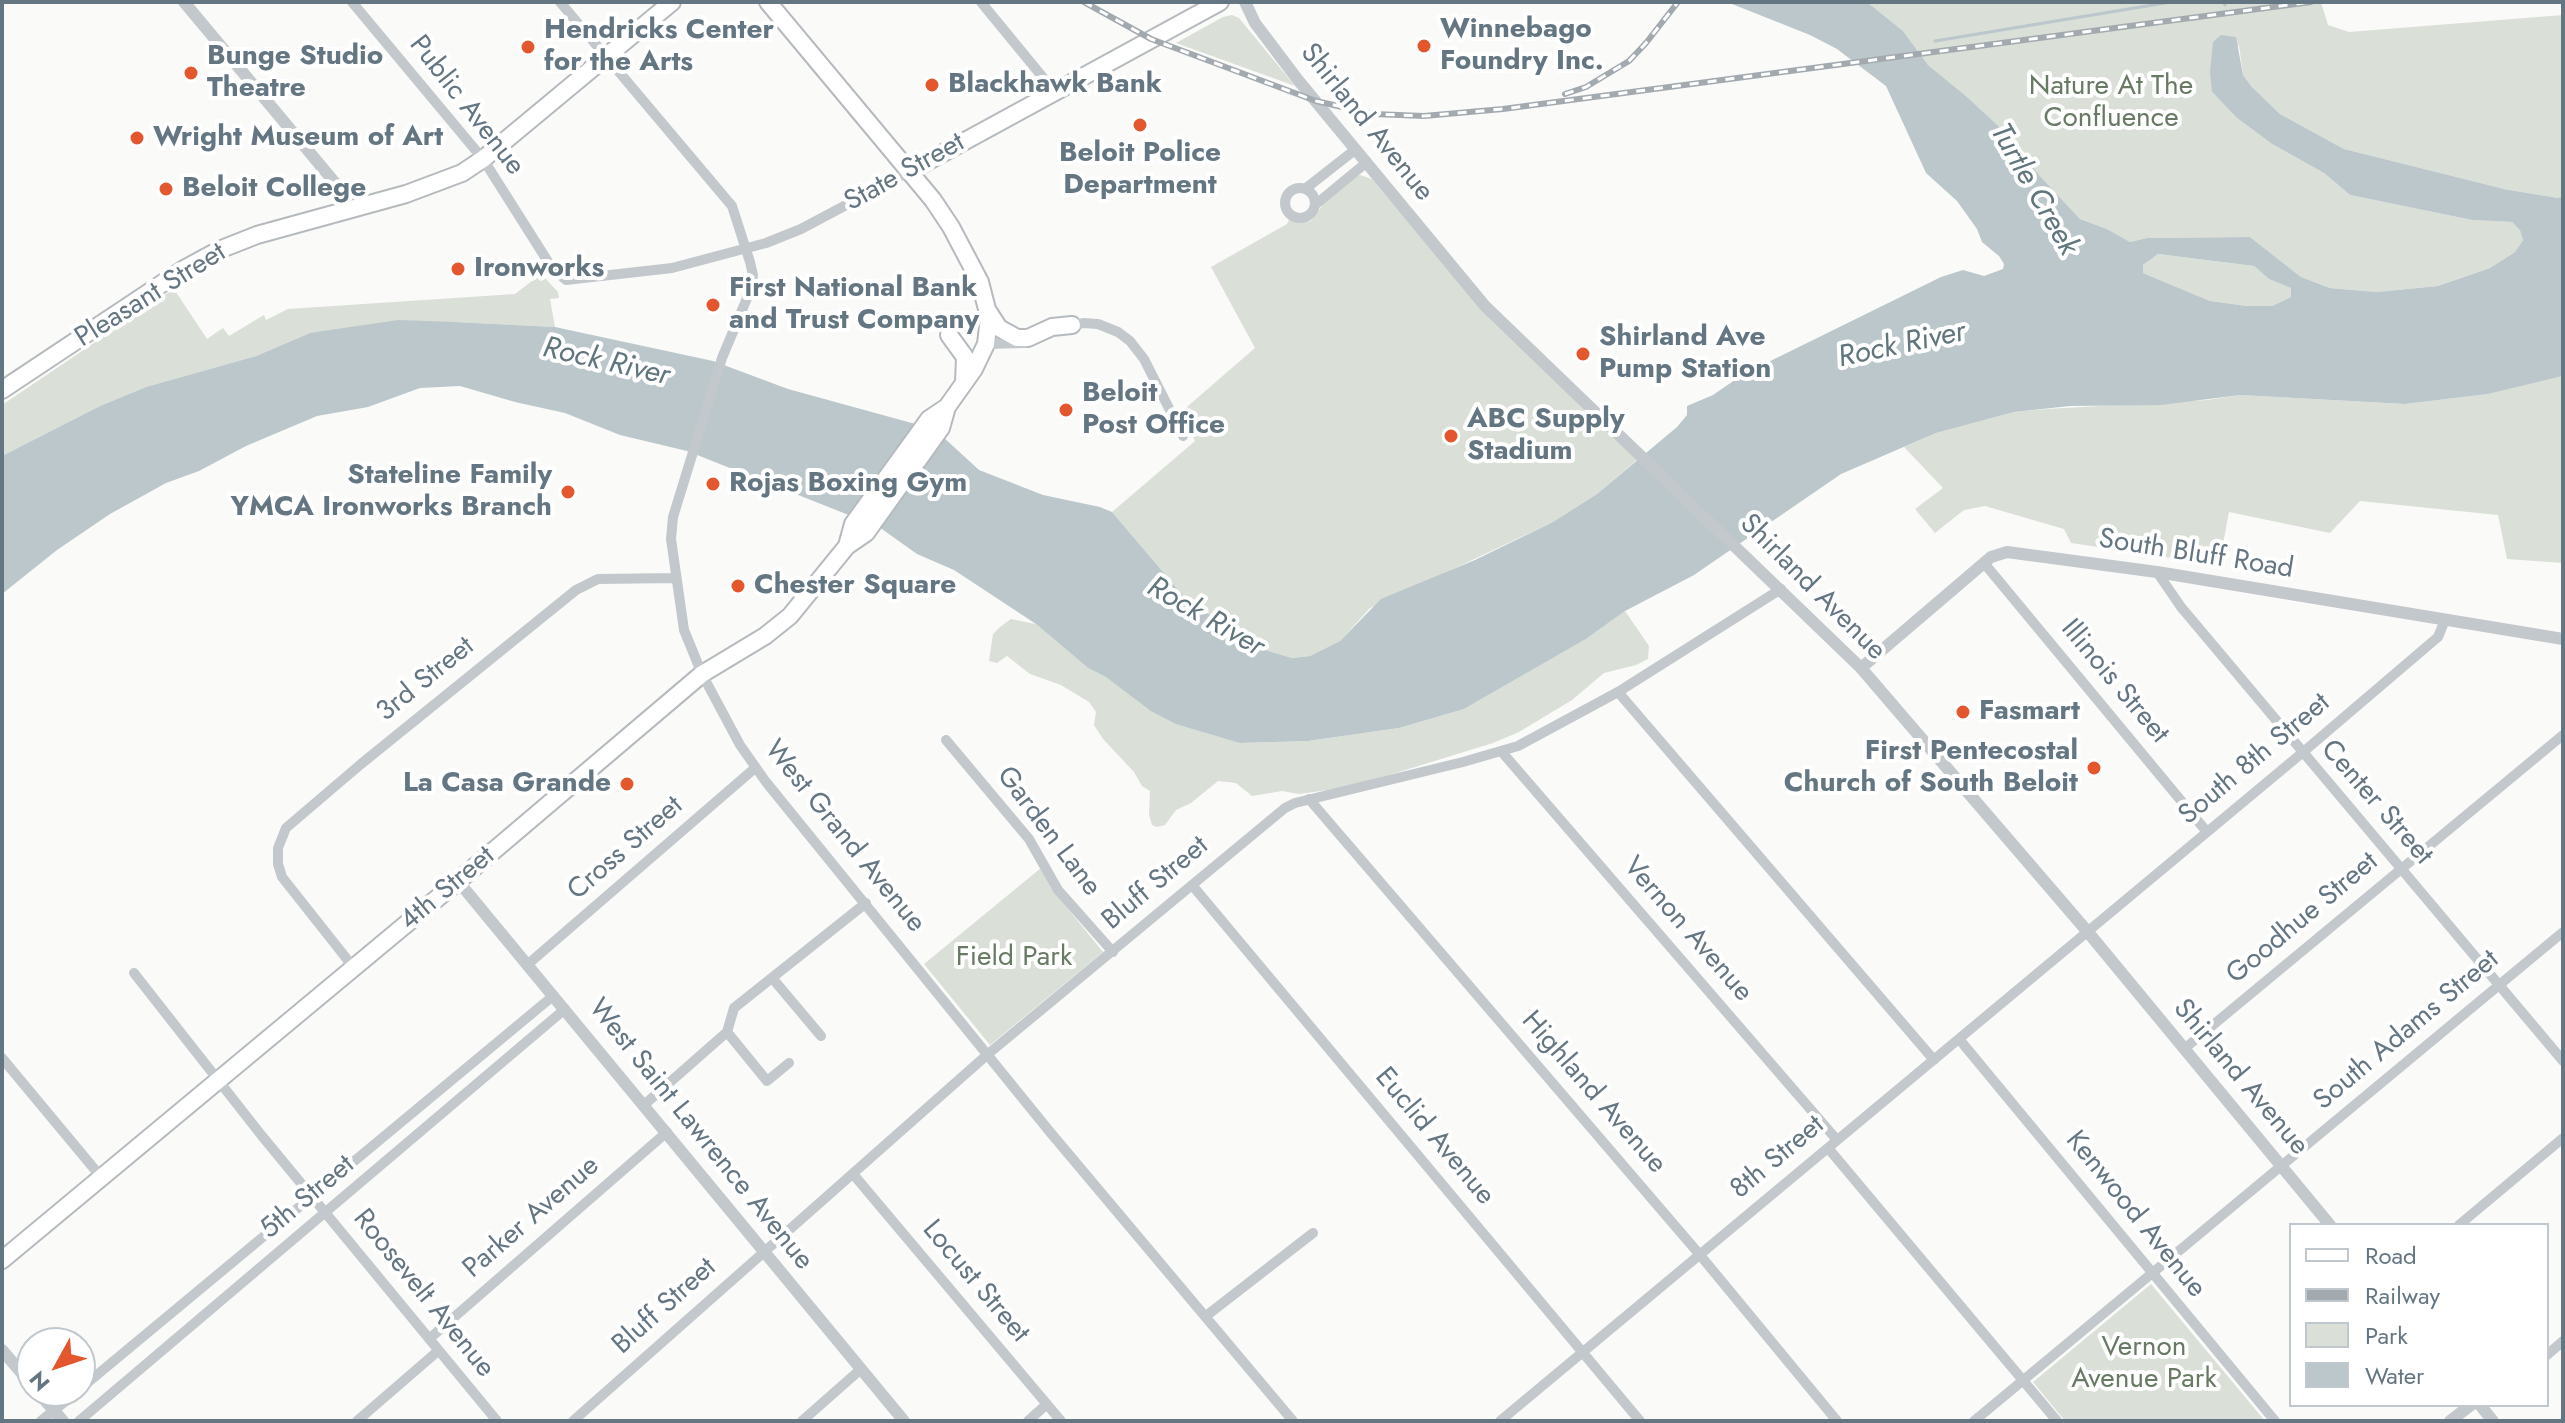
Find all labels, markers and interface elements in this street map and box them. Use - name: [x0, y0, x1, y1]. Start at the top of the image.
- place label: Winnebago Foundry Inc.: [1440, 13, 1604, 79]
- place label: Hendricks Center for the Arts: [544, 14, 774, 80]
- street label: Public Avenue: [401, 29, 531, 183]
- street label: Shirland Avenue: [1292, 37, 1440, 209]
- marker: Winnebago Foundry Inc.: [1415, 37, 1433, 55]
- marker: Hendricks Center for the Arts: [519, 38, 537, 56]
- place label: Bunge Studio Theatre: [207, 40, 383, 106]
- marker: Bunge Studio Theatre: [182, 64, 200, 82]
- place label: Blackhawk Bank: [948, 68, 1162, 102]
- park label: Nature At The Confluence: [2029, 70, 2193, 136]
- marker: Blackhawk Bank: [923, 76, 941, 94]
- marker: Beloit Police Department: [1131, 116, 1149, 134]
- water label: Turtle Creek: [1981, 118, 2085, 262]
- place label: Wright Museum of Art: [153, 121, 443, 155]
- street label: State Street: [839, 126, 971, 220]
- marker: Wright Museum of Art: [128, 129, 146, 147]
- place label: Beloit Police Department: [1059, 137, 1221, 203]
- place label: Beloit College: [182, 172, 366, 206]
- marker: Beloit College: [157, 180, 175, 198]
- street label: Pleasant Street: [70, 236, 232, 356]
- place label: Ironworks: [474, 252, 604, 286]
- marker: Ironworks: [449, 260, 467, 278]
- place label: First National Bank and Trust Company: [729, 272, 979, 338]
- marker: First National Bank and Trust Company: [704, 296, 722, 314]
- water label: Rock River: [1835, 315, 1969, 377]
- place label: Shirland Ave Pump Station: [1599, 321, 1771, 387]
- water label: Rock River: [539, 331, 673, 395]
- marker: Shirland Ave Pump Station: [1574, 345, 1592, 363]
- place label: Beloit Post Office: [1082, 377, 1225, 443]
- marker: Beloit Post Office: [1057, 401, 1075, 419]
- place label: ABC Supply Stadium: [1467, 403, 1624, 469]
- marker: ABC Supply Stadium: [1442, 427, 1460, 445]
- place label: Stateline Family YMCA Ironworks Branch: [231, 459, 552, 525]
- place label: Rojas Boxing Gym: [729, 467, 967, 501]
- marker: Rojas Boxing Gym: [704, 475, 722, 493]
- marker: Stateline Family YMCA Ironworks Branch: [559, 483, 577, 501]
- street label: Shirland Avenue: [1732, 508, 1892, 668]
- street label: South Bluff Road: [2096, 523, 2296, 587]
- place label: Chester Square: [754, 569, 956, 603]
- water label: Rock River: [1140, 570, 1270, 666]
- marker: Chester Square: [729, 577, 747, 595]
- street label: Illinois Street: [2053, 613, 2175, 751]
- street label: 3rd Street: [370, 630, 482, 730]
- street label: South 8th Street: [2173, 687, 2337, 833]
- place label: Fasmart: [1979, 695, 2080, 729]
- marker: Fasmart: [1954, 703, 1972, 721]
- street label: West Grand Avenue: [756, 734, 932, 940]
- street label: Center Street: [2313, 734, 2439, 872]
- place label: First Pentecostal Church of South Beloit: [1784, 735, 2078, 801]
- marker: First Pentecostal Church of South Beloit: [2085, 759, 2103, 777]
- street label: Garden Lane: [988, 761, 1108, 903]
- place label: La Casa Grande: [403, 767, 611, 801]
- marker: La Casa Grande: [618, 775, 636, 793]
- street label: Cross Street: [562, 790, 690, 908]
- street label: Bluff Street: [1096, 830, 1216, 938]
- street label: 4th Street: [394, 840, 502, 938]
- street label: Goodhue Street: [2220, 846, 2386, 992]
- street label: Vernon Avenue: [1615, 851, 1759, 1009]
- park label: Field Park: [956, 941, 1072, 975]
- street label: South Adams Street: [2308, 944, 2506, 1118]
- street label: West Saint Lawrence Avenue: [580, 993, 820, 1277]
- street label: Shirland Avenue: [2165, 993, 2315, 1163]
- street label: Highland Avenue: [1513, 1005, 1673, 1181]
- street label: Euclid Avenue: [1367, 1062, 1501, 1212]
- street label: 8th Street: [1724, 1109, 1832, 1207]
- street label: Kenwood Avenue: [2058, 1125, 2212, 1305]
- street label: 5th Street: [254, 1149, 362, 1247]
- street label: Parker Avenue: [457, 1150, 607, 1286]
- street label: Roosevelt Avenue: [345, 1203, 501, 1385]
- street label: Locust Street: [914, 1214, 1036, 1350]
- legend: [2289, 1223, 2549, 1407]
- text: Road: [2365, 1238, 2417, 1273]
- street label: Bluff Street: [606, 1252, 724, 1362]
- text: Railway: [2365, 1278, 2440, 1313]
- text: Park: [2365, 1318, 2408, 1353]
- north arrow: [16, 1327, 96, 1407]
- park label: Vernon Avenue Park: [2071, 1331, 2217, 1397]
- text: Water: [2365, 1358, 2424, 1393]
- text: N: [21, 1364, 57, 1398]

